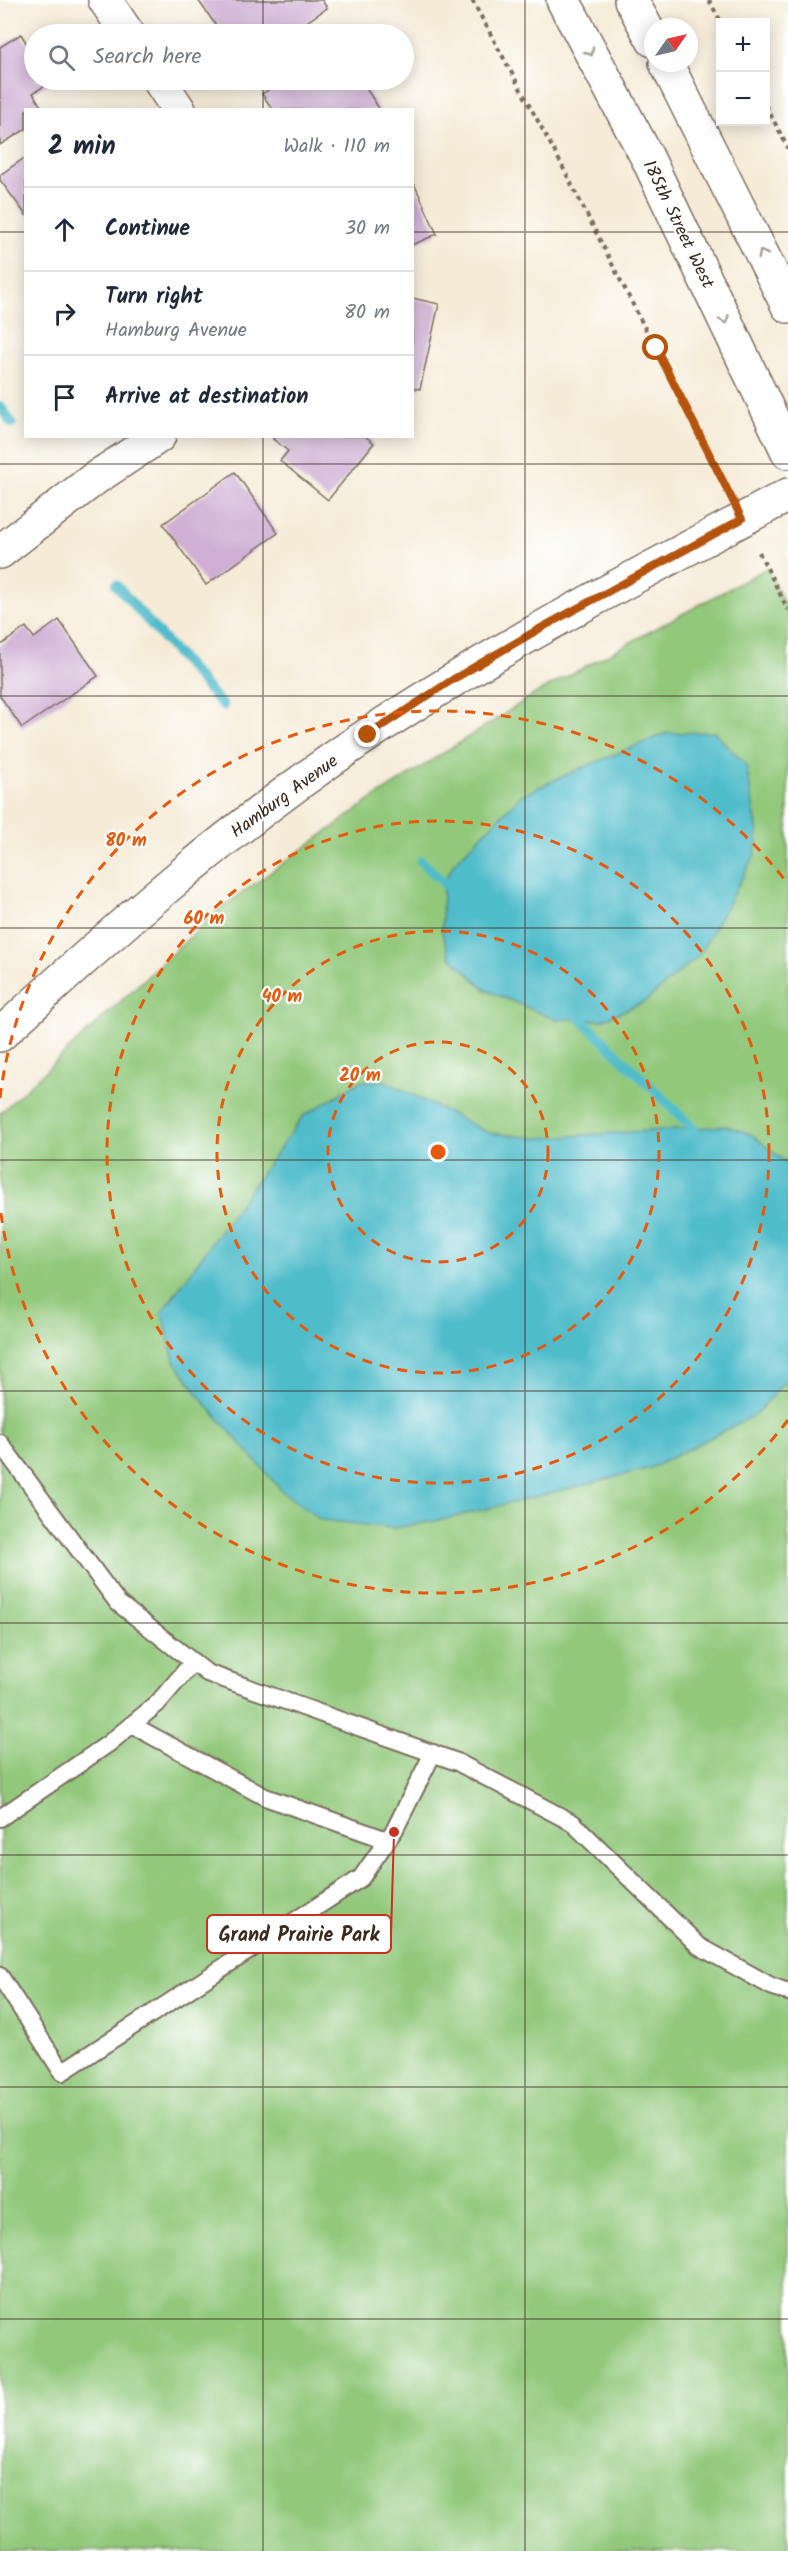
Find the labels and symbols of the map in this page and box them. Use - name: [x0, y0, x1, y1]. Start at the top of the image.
- north arrow: [644, 18, 698, 72]
- one-way arrow: [583, 45, 594, 56]
- street label: 185th Street West: [634, 156, 722, 295]
- one-way arrow: [757, 249, 769, 260]
- one-way arrow: [717, 313, 729, 324]
- route start: [642, 334, 668, 360]
- route end: [354, 721, 380, 747]
- street label: Hamburg Avenue: [225, 748, 345, 846]
- text: 80 m: [105, 827, 147, 856]
- text: 60 m: [184, 905, 225, 934]
- text: 40 m: [262, 983, 303, 1012]
- text: 20 m: [339, 1062, 381, 1091]
- centre of rings: [428, 1142, 448, 1162]
- callout: Grand Prairie Park: [207, 1915, 391, 1953]
- text: Grand Prairie Park: [219, 1920, 381, 1952]

